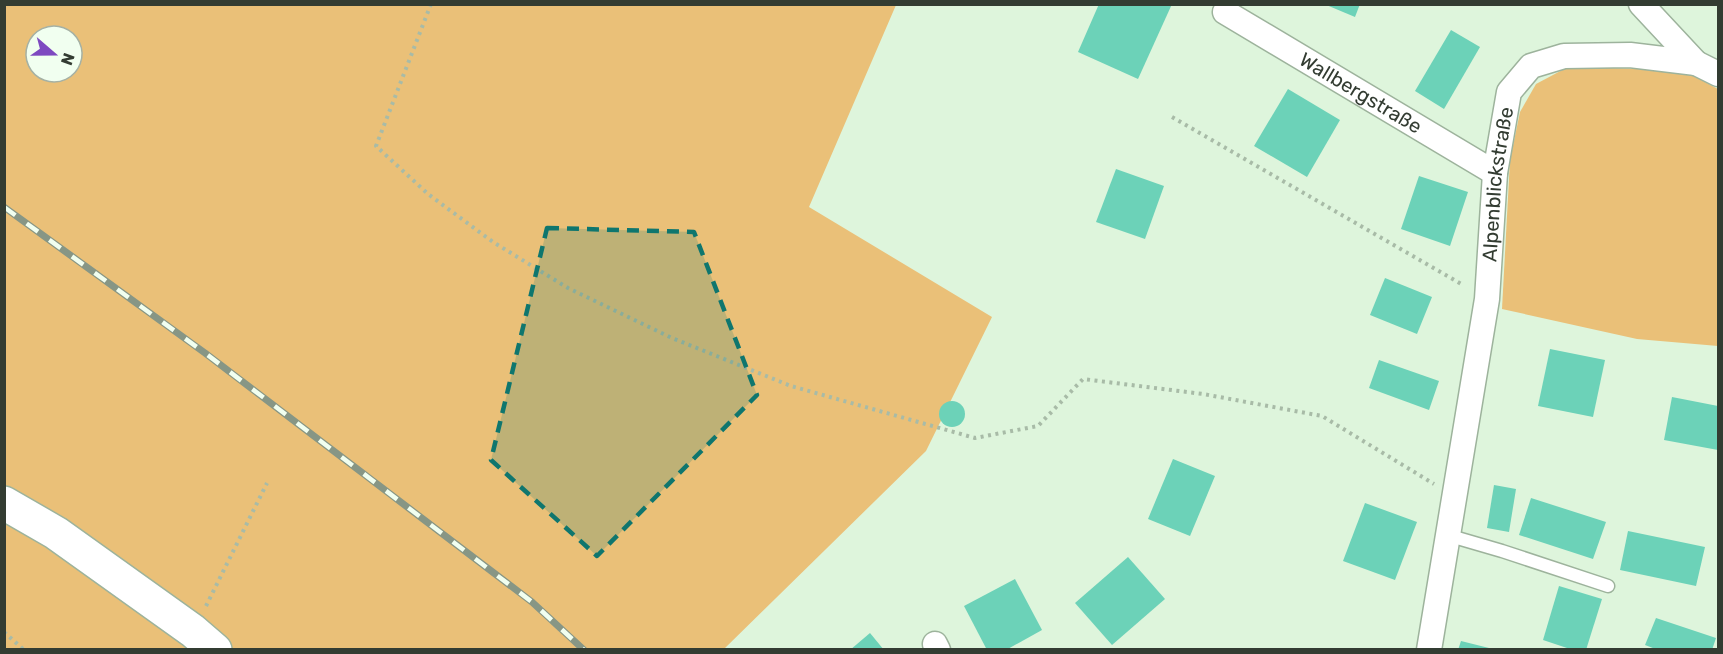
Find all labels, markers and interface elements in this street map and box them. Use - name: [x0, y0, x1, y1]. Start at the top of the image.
- north arrow: [24, 24, 84, 84]
- street label: Wallbergstraße: [1295, 47, 1426, 139]
- text: N: [57, 50, 79, 68]
- street label: Alpenblickstraße: [1477, 105, 1518, 263]

